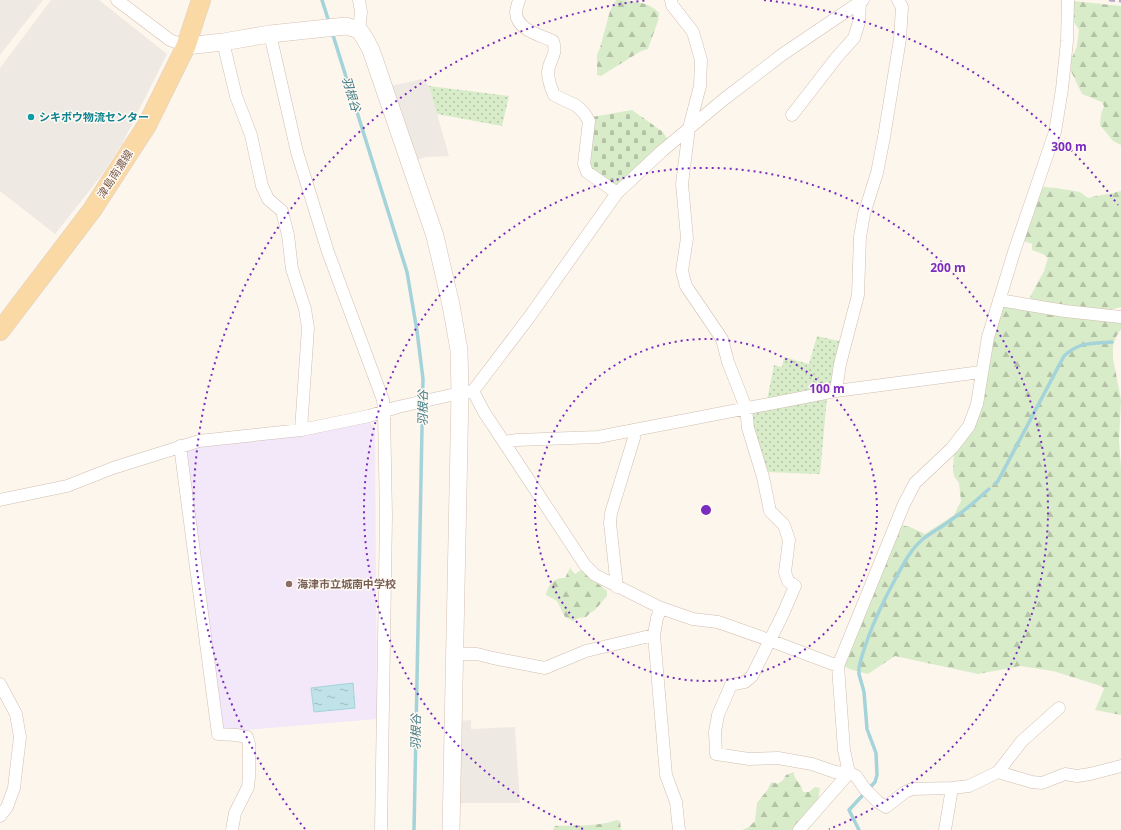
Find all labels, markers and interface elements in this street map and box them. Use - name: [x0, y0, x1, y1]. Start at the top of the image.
- water label: 羽根谷: [338, 74, 365, 115]
- place label: シキボウ物流センター: [39, 109, 149, 124]
- marker: シキボウ物流センター: [26, 112, 36, 122]
- text: 300 m: [1051, 138, 1087, 155]
- street label: 津島南濃線: [93, 147, 136, 201]
- text: 200 m: [930, 259, 966, 276]
- text: 100 m: [809, 380, 845, 397]
- water label: 羽根谷: [414, 389, 431, 426]
- centre of rings: [699, 503, 713, 517]
- place label: 海津市立城南中学校: [297, 576, 396, 591]
- marker: 海津市立城南中学校: [284, 579, 294, 589]
- water label: 羽根谷: [407, 713, 424, 750]

